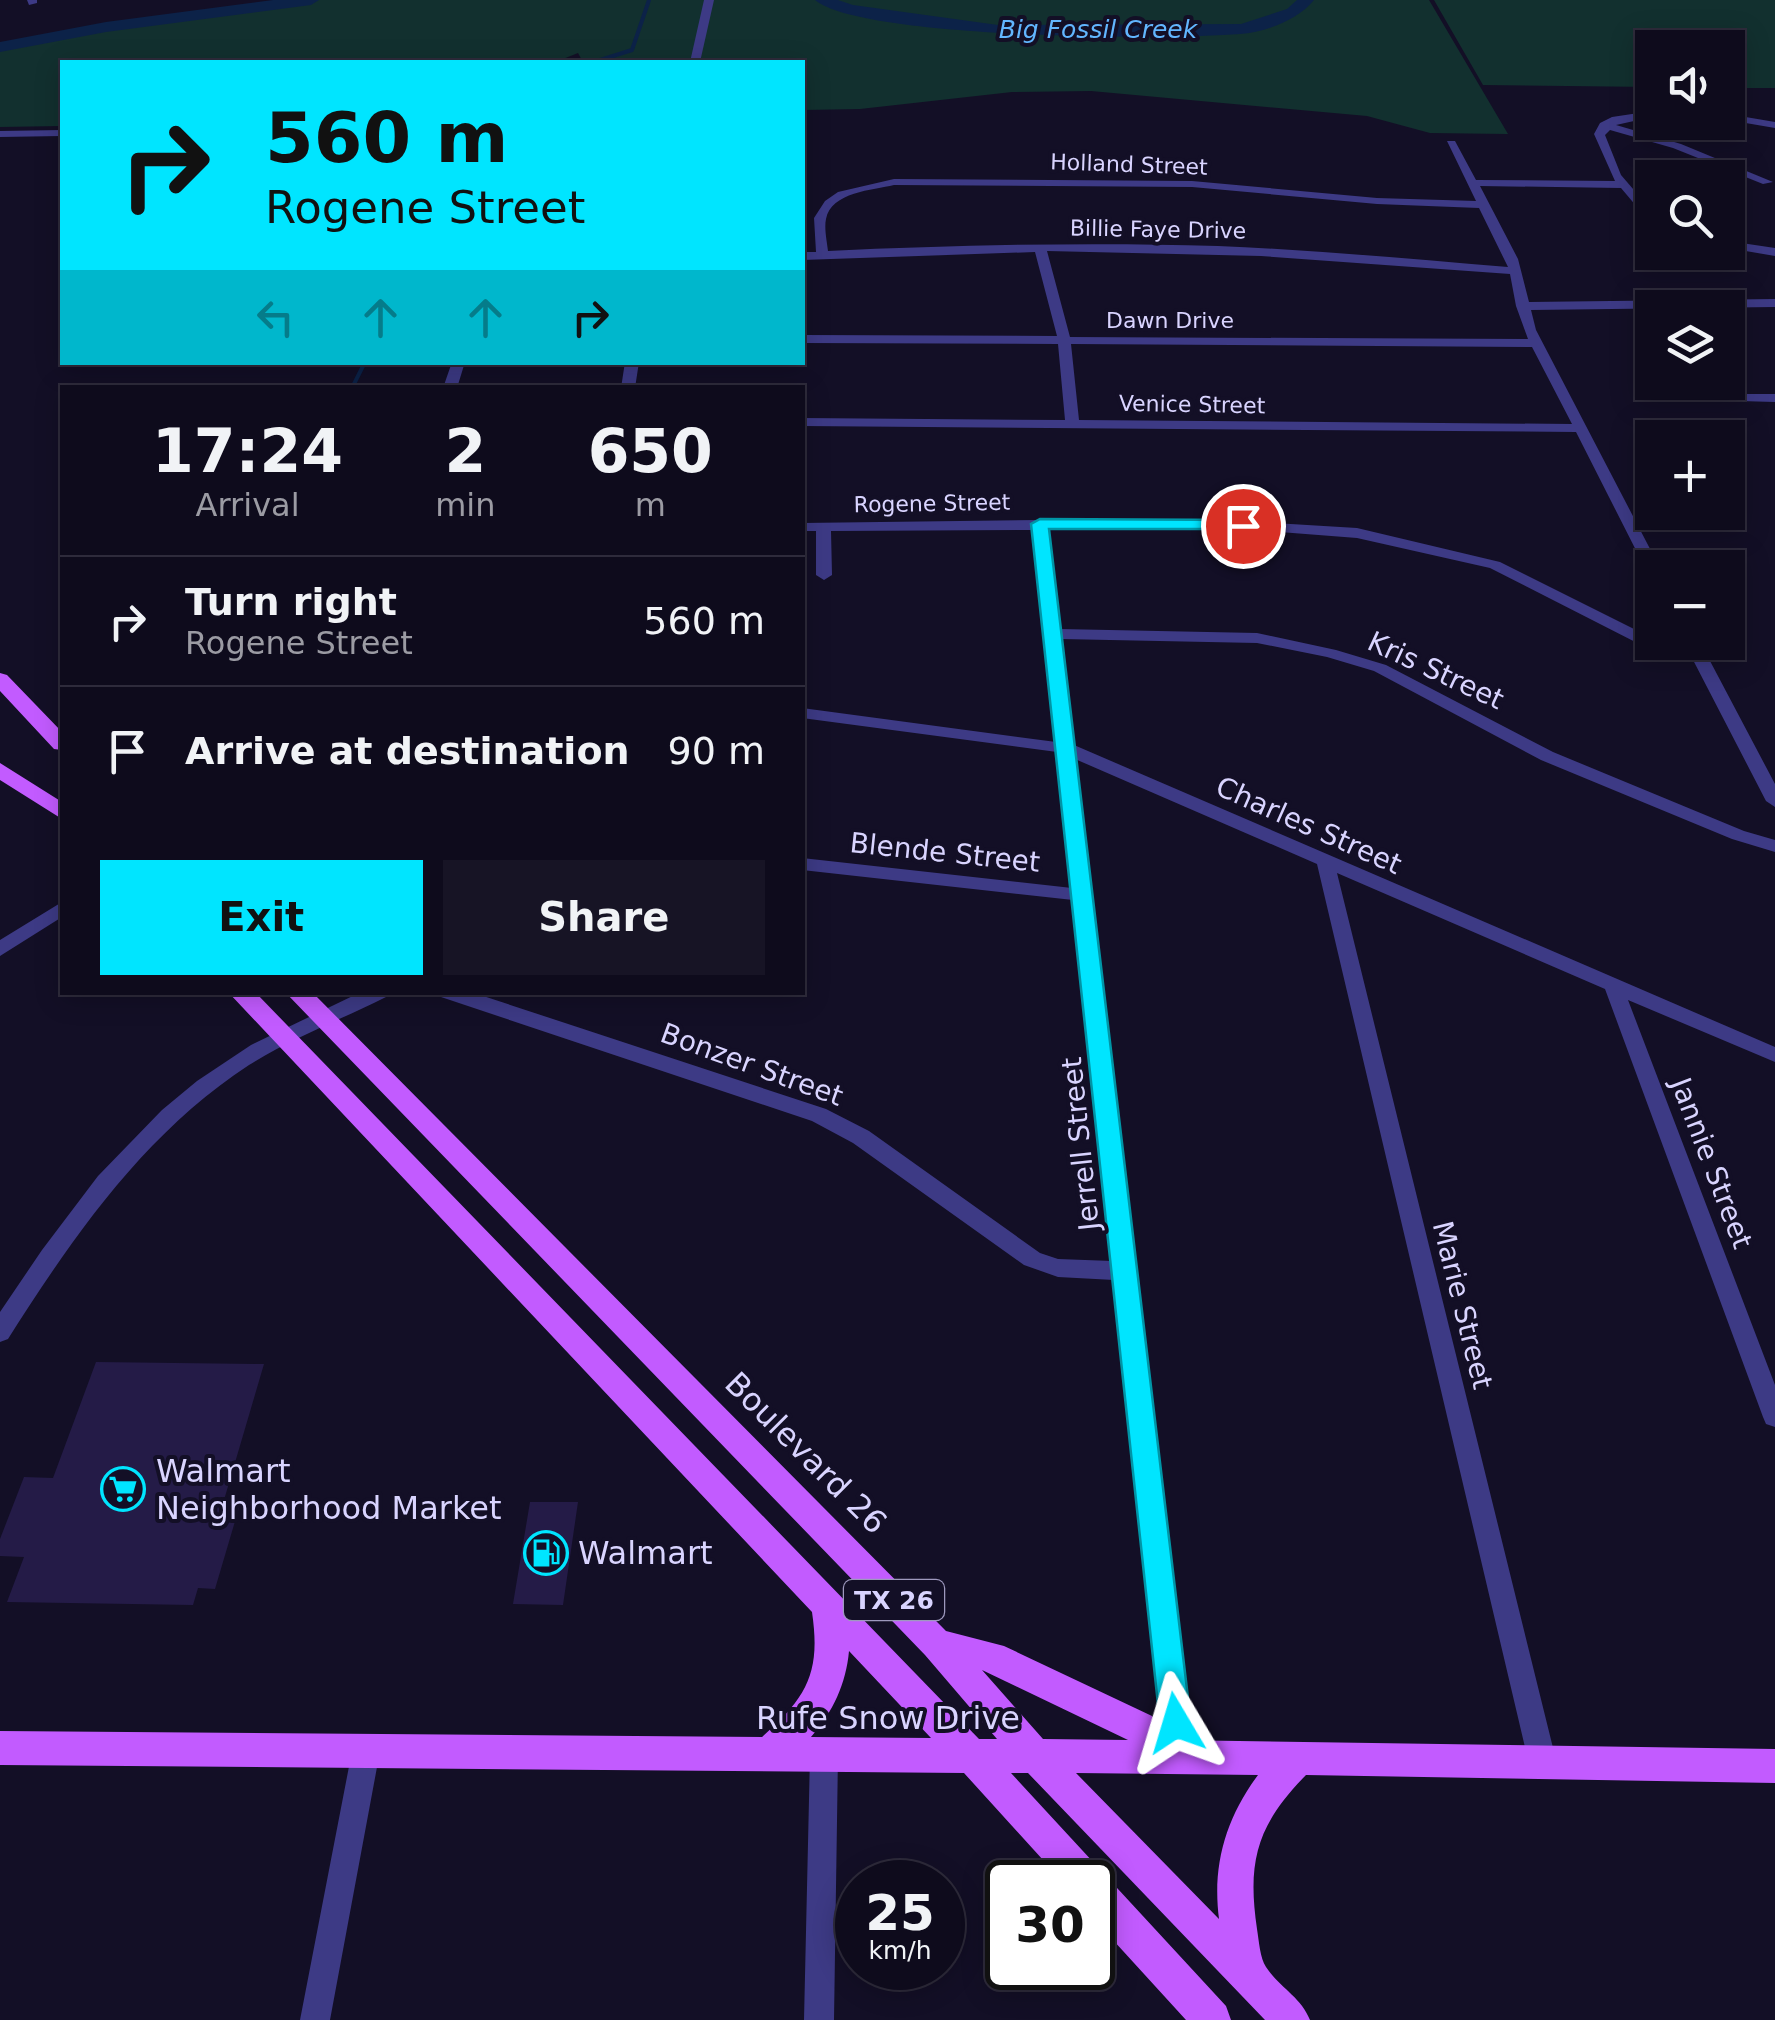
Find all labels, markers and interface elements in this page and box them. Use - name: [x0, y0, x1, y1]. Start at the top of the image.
- water label: Big Fossil Creek: [999, 15, 1199, 44]
- map controls: [1635, 30, 1745, 660]
- button: sound: [1635, 30, 1745, 140]
- text: 560 m: [265, 97, 508, 179]
- icon: right: [100, 100, 230, 230]
- street label: Holland Street: [1050, 149, 1208, 180]
- button: search: [1635, 160, 1745, 270]
- text: Rogene Street: [265, 181, 585, 234]
- street label: Billie Faye Drive: [1070, 215, 1246, 244]
- icon: left: [248, 290, 303, 345]
- icon: ahead: [353, 290, 408, 345]
- icon: ahead: [458, 290, 513, 345]
- icon: right: [563, 290, 618, 345]
- button: layers: [1635, 290, 1745, 400]
- street label: Dawn Drive: [1106, 308, 1234, 333]
- street label: Venice Street: [1119, 391, 1266, 418]
- text: 17:24: [152, 416, 343, 486]
- text: 2: [444, 416, 486, 486]
- text: 650: [588, 416, 713, 486]
- button: +: [1635, 420, 1745, 530]
- pin: [1201, 484, 1286, 569]
- text: Arrival: [196, 486, 300, 524]
- text: min: [435, 486, 496, 524]
- text: m: [635, 486, 666, 524]
- street label: Rogene Street: [854, 490, 1011, 517]
- icon: arrive: [1216, 499, 1271, 554]
- button: −: [1635, 550, 1745, 660]
- text: Turn right: [185, 580, 397, 624]
- icon: right: [100, 594, 155, 649]
- text: 560 m: [643, 599, 765, 643]
- text: Rogene Street: [185, 624, 413, 662]
- street label: Kris Street: [1363, 625, 1509, 716]
- icon: arrive: [100, 724, 155, 779]
- text: Arrive at destination: [185, 729, 630, 773]
- text: 90 m: [668, 729, 765, 773]
- street label: Charles Street: [1211, 770, 1407, 881]
- street label: Blende Street: [848, 826, 1042, 879]
- button: Exit: [100, 860, 423, 975]
- button: Share: [443, 860, 765, 975]
- street label: Bonzer Street: [656, 1016, 847, 1113]
- street label: Jerrell Street: [1055, 1056, 1106, 1234]
- street label: Jannie Street: [1663, 1071, 1759, 1253]
- street label: Marie Street: [1426, 1218, 1499, 1392]
- street label: Boulevard 26: [717, 1364, 895, 1542]
- place label: Walmart Neighborhood Market: [156, 1452, 502, 1527]
- supermarket icon: Walmart Neighborhood Market: [100, 1466, 146, 1512]
- fuel station icon: Walmart: [523, 1530, 569, 1576]
- place label: Walmart: [578, 1534, 713, 1572]
- road number: TX 26: [844, 1580, 944, 1620]
- position arrow: [1124, 1671, 1228, 1775]
- street label: Rufe Snow Drive: [756, 1699, 1020, 1737]
- speed limit sign: 30: [985, 1860, 1115, 1990]
- text: 25: [865, 1884, 935, 1942]
- text: km/h: [868, 1936, 932, 1965]

